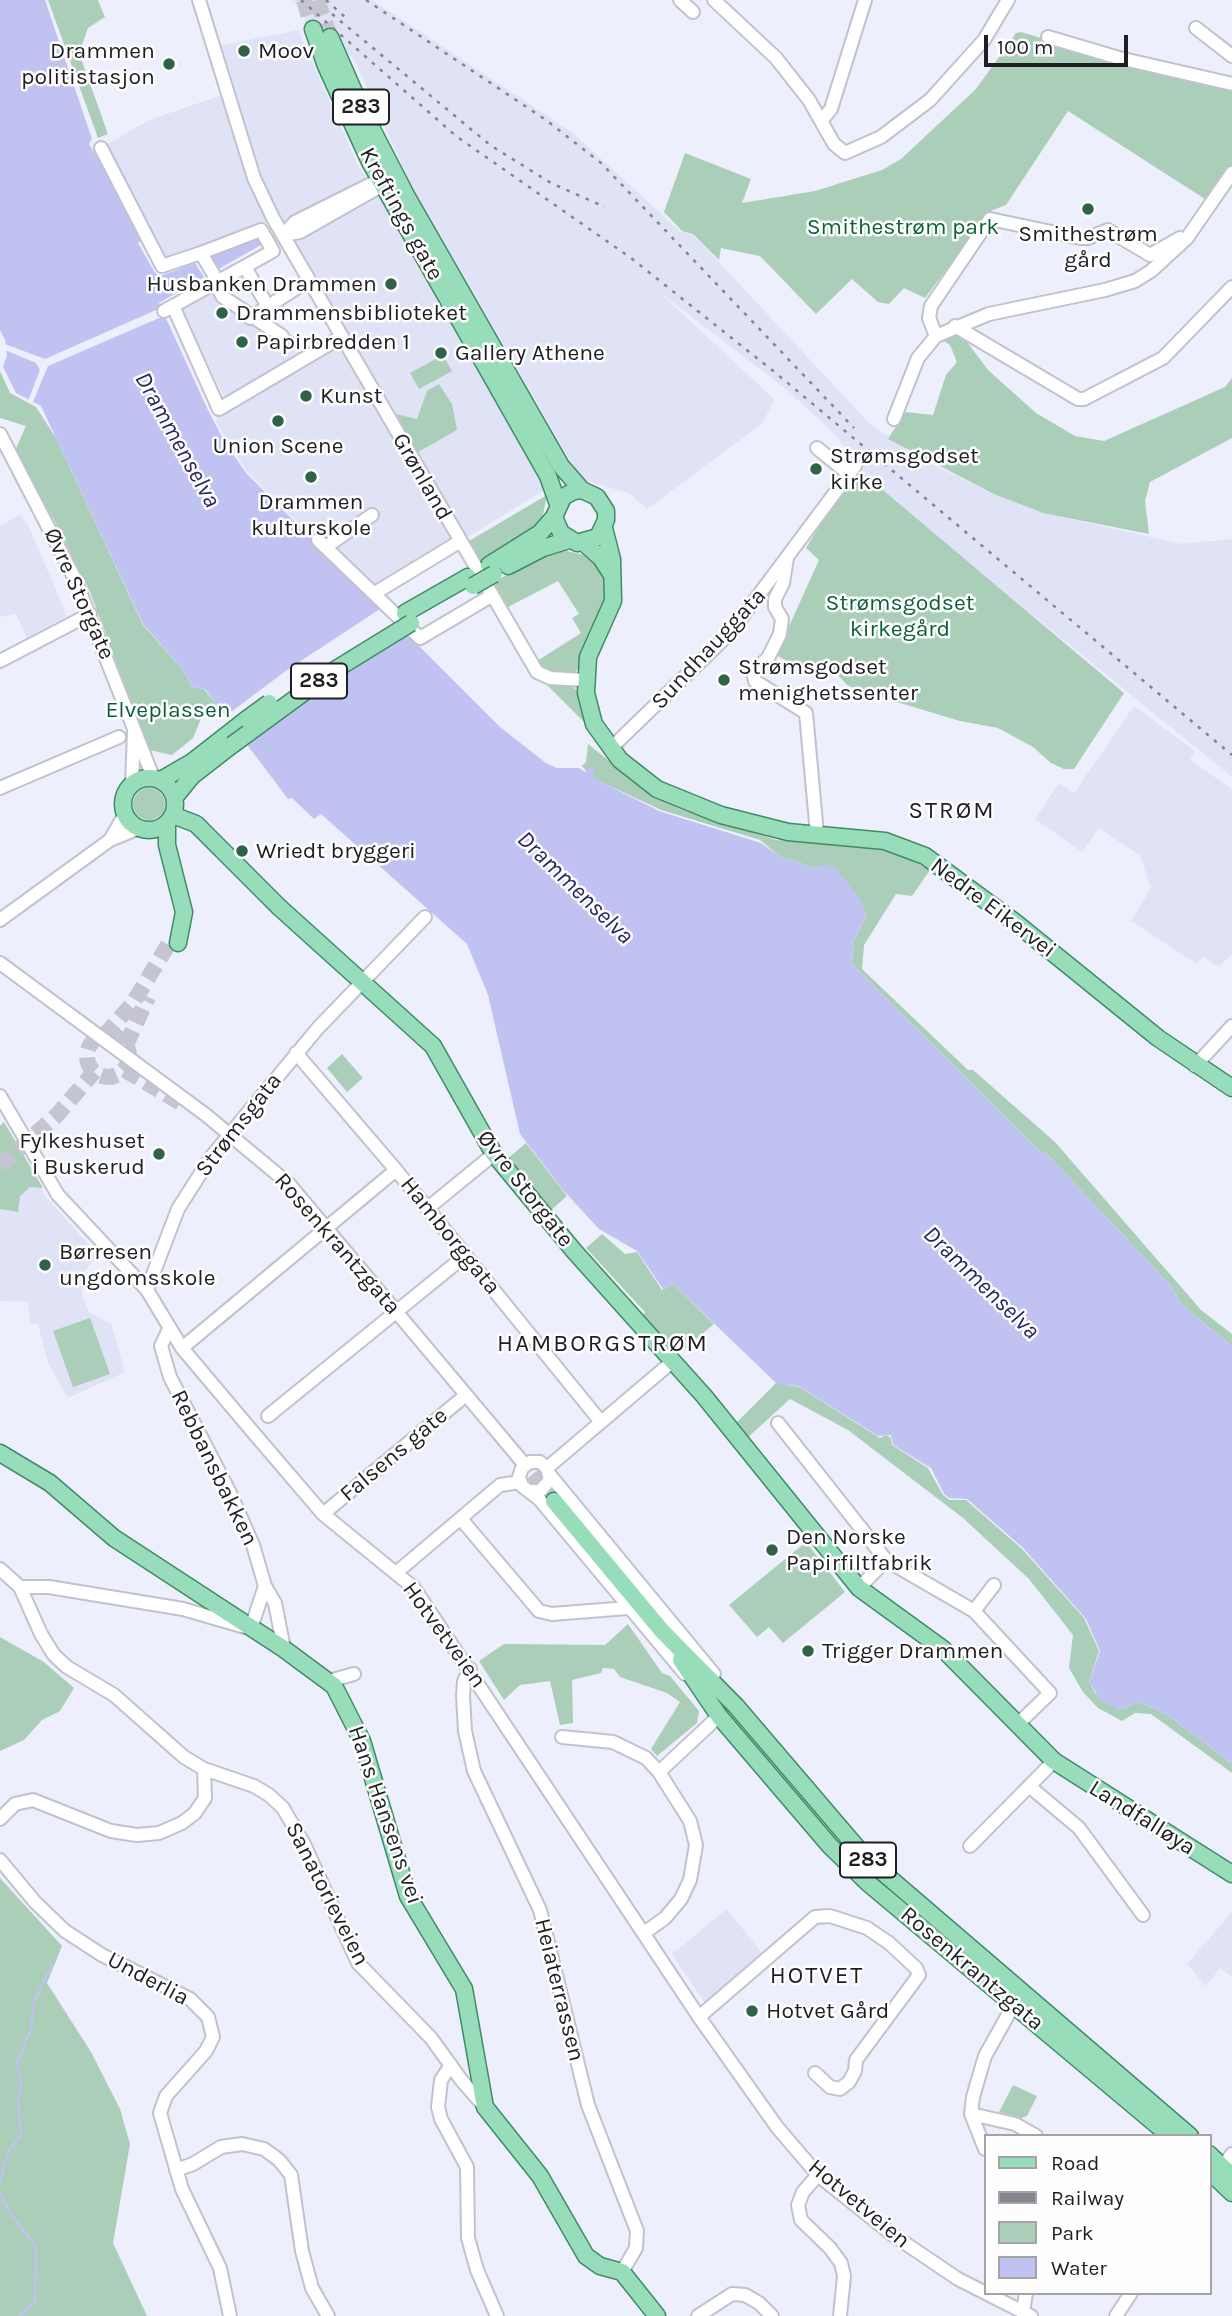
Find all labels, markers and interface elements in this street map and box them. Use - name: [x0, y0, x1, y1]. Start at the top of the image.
- scale bar: [987, 21, 1130, 65]
- text: 100 m: [997, 35, 1054, 59]
- place label: Drammen politistasjon: [21, 37, 155, 91]
- place label: Moov: [258, 37, 314, 65]
- marker: Moov: [236, 43, 252, 59]
- marker: Drammen politistasjon: [161, 56, 177, 72]
- road number: 283: [333, 90, 389, 124]
- street label: Kreftings gate: [353, 143, 449, 285]
- marker: Smithestrøm gård: [1080, 201, 1096, 217]
- park label: Smithestrøm park: [807, 213, 999, 241]
- place label: Smithestrøm gård: [1018, 220, 1158, 274]
- place label: Husbanken Drammen: [146, 270, 377, 298]
- marker: Husbanken Drammen: [383, 276, 399, 292]
- place label: Drammensbiblioteket: [236, 299, 467, 327]
- marker: Drammensbiblioteket: [214, 305, 230, 321]
- place label: Papirbredden 1: [256, 328, 410, 356]
- marker: Papirbredden 1: [234, 334, 250, 350]
- place label: Gallery Athene: [455, 339, 605, 367]
- marker: Gallery Athene: [433, 345, 449, 361]
- water label: Drammenselva: [128, 367, 226, 513]
- place label: Kunst: [320, 382, 383, 410]
- marker: Kunst: [298, 388, 314, 404]
- marker: Union Scene: [270, 413, 286, 429]
- street label: Grønland: [386, 428, 458, 526]
- place label: Union Scene: [213, 432, 343, 460]
- place label: Strømsgodset kirke: [830, 442, 979, 496]
- marker: Strømsgodset kirke: [808, 461, 824, 477]
- marker: Drammen kulturskole: [303, 469, 319, 485]
- place label: Drammen kulturskole: [251, 488, 371, 542]
- street label: Øvre Storgate: [38, 524, 120, 664]
- street label: Sundhauggata: [646, 583, 772, 715]
- park label: Strømsgodset kirkegård: [826, 589, 974, 643]
- place label: Strømsgodset menighetssenter: [738, 653, 918, 707]
- road number: 283: [291, 664, 347, 698]
- marker: Strømsgodset menighetssenter: [716, 672, 732, 688]
- park label: Elveplassen: [105, 696, 231, 724]
- district label: STRØM: [909, 797, 995, 825]
- water label: Drammenselva: [511, 825, 639, 951]
- place label: Wriedt bryggeri: [256, 837, 416, 865]
- marker: Wriedt bryggeri: [234, 843, 250, 859]
- street label: Nedre Eikervei: [925, 852, 1061, 964]
- street label: Strømsgata: [190, 1068, 288, 1182]
- street label: Øvre Storgate: [471, 1125, 579, 1253]
- place label: Fylkeshuset i Buskerud: [19, 1127, 145, 1181]
- marker: Fylkeshuset i Buskerud: [151, 1146, 167, 1162]
- street label: Rosenkrantzgata: [268, 1167, 406, 1321]
- street label: Hamborggata: [394, 1172, 506, 1300]
- water label: Drammenselva: [917, 1220, 1045, 1346]
- place label: Børresen ungdomsskole: [59, 1238, 215, 1292]
- marker: Børresen ungdomsskole: [37, 1257, 53, 1273]
- district label: HAMBORGSTRØM: [499, 1330, 707, 1358]
- street label: Rebbansbakken: [164, 1386, 264, 1550]
- street label: Falsens gate: [335, 1402, 453, 1508]
- place label: Den Norske Papirfiltfabrik: [786, 1523, 932, 1577]
- marker: Den Norske Papirfiltfabrik: [764, 1542, 780, 1558]
- street label: Hotvetveien: [396, 1577, 492, 1693]
- place label: Trigger Drammen: [822, 1637, 1003, 1665]
- marker: Trigger Drammen: [800, 1643, 816, 1659]
- street label: Hans Hansens vei: [342, 1722, 428, 1908]
- street label: Landfalløya: [1084, 1774, 1200, 1862]
- street label: Sanatorieveien: [279, 1818, 375, 1970]
- road number: 283: [840, 1842, 896, 1878]
- street label: Rosenkrantzgata: [895, 1901, 1049, 2037]
- street label: Heiaterrassen: [528, 1916, 590, 2064]
- street label: Underlia: [102, 1946, 194, 2012]
- district label: HOTVET: [770, 1962, 864, 1990]
- place label: Hotvet Gård: [766, 1997, 889, 2025]
- marker: Hotvet Gård: [744, 2003, 760, 2019]
- legend: [984, 2134, 1211, 2295]
- text: Road: [1051, 2151, 1099, 2175]
- street label: Hotvetveien: [802, 2153, 916, 2255]
- text: Railway: [1051, 2186, 1124, 2210]
- text: Park: [1051, 2221, 1094, 2245]
- text: Water: [1051, 2256, 1107, 2280]

